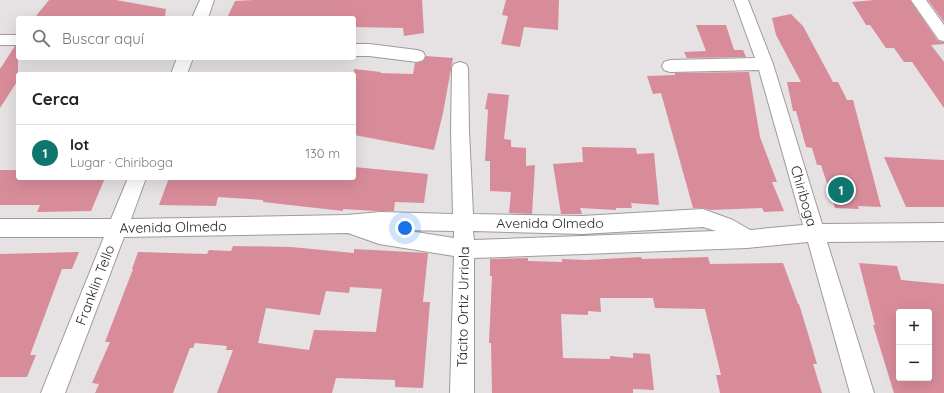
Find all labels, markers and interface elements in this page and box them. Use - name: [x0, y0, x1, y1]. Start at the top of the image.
- search box: [16, 16, 356, 60]
- icon: search: [30, 27, 52, 49]
- text: Buscar aquí: [62, 29, 144, 48]
- text: Cerca: [32, 88, 79, 109]
- text: lot: [70, 135, 89, 154]
- text: 1: [42, 145, 48, 161]
- text: 130 m: [305, 145, 340, 161]
- text: Lugar · Chiriboga: [70, 154, 173, 170]
- street label: Chiriboga: [787, 163, 821, 229]
- pin: 1: [828, 175, 854, 205]
- street label: Avenida Olmedo: [496, 214, 604, 232]
- street label: Avenida Olmedo: [119, 217, 227, 237]
- your location: [395, 218, 415, 238]
- street label: Franklin Tello: [71, 242, 119, 328]
- street label: Tácito Ortiz Urriola: [453, 246, 473, 368]
- map controls: [896, 309, 932, 381]
- button: +: [896, 309, 932, 345]
- button: −: [896, 345, 932, 381]

